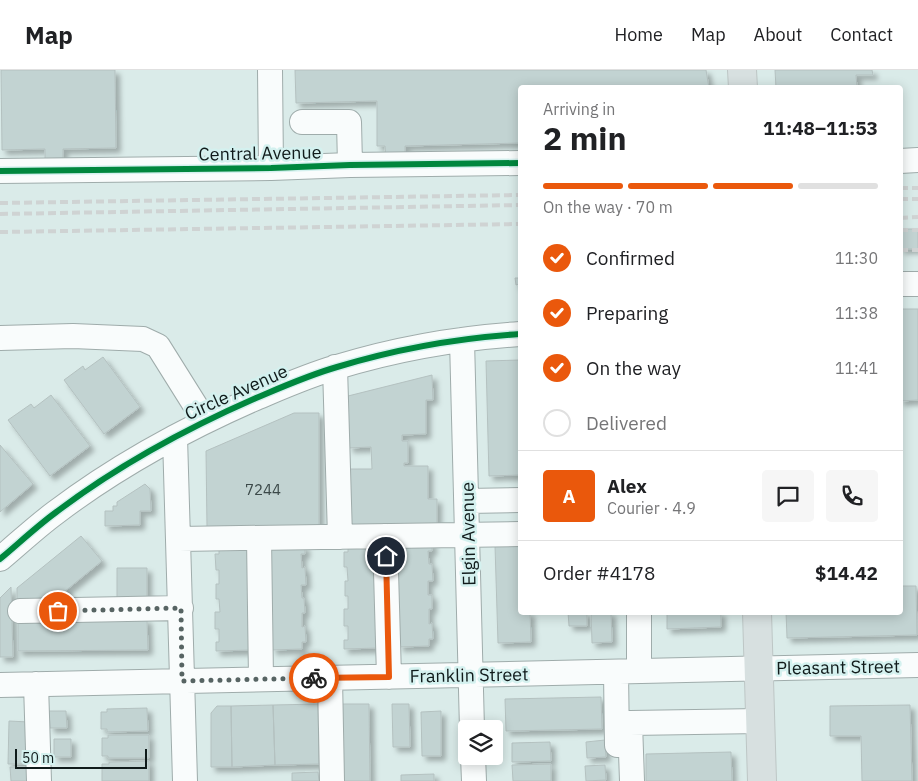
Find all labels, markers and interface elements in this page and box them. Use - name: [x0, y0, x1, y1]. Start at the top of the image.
- text: Map: [25, 19, 73, 51]
- text: Home: [615, 23, 663, 46]
- text: Map: [691, 23, 726, 46]
- text: About: [754, 23, 802, 46]
- text: Contact: [830, 23, 893, 46]
- text: Arriving in: [543, 99, 615, 119]
- text: 11:48–11:53: [763, 116, 878, 140]
- text: 2 min: [543, 117, 627, 159]
- street label: Central Avenue: [198, 140, 322, 166]
- text: On the way · 70 m: [543, 197, 673, 217]
- icon: check: [543, 244, 571, 272]
- text: Confirmed: [586, 246, 675, 270]
- text: 11:30: [835, 248, 878, 268]
- icon: check: [543, 299, 571, 327]
- text: Preparing: [586, 301, 668, 325]
- text: 11:38: [835, 303, 878, 323]
- icon: check: [543, 354, 571, 382]
- text: On the way: [586, 356, 681, 380]
- text: 11:41: [835, 358, 878, 378]
- street label: Circle Avenue: [181, 359, 291, 425]
- text: Delivered: [586, 411, 667, 435]
- button: chat: [762, 470, 814, 522]
- button: phone: [826, 470, 878, 522]
- text: Alex: [607, 474, 647, 498]
- house number: 7244: [245, 480, 281, 499]
- street label: Elgin Avenue: [456, 482, 480, 586]
- text: A: [562, 484, 576, 508]
- text: Courier · 4.9: [607, 498, 696, 518]
- pin: [365, 535, 407, 577]
- icon: home: [372, 542, 400, 570]
- text: Order #4178: [543, 561, 655, 585]
- text: $14.42: [815, 561, 878, 585]
- pin: [37, 590, 79, 632]
- icon: bag: [44, 597, 72, 625]
- courier: [289, 653, 339, 703]
- street label: Pleasant Street: [776, 654, 900, 680]
- street label: Franklin Street: [409, 662, 529, 688]
- icon: bike: [300, 664, 328, 692]
- map controls: [458, 720, 503, 765]
- button: layers: [458, 720, 503, 765]
- scale bar: [15, 746, 148, 769]
- text: 50 m: [22, 749, 54, 767]

